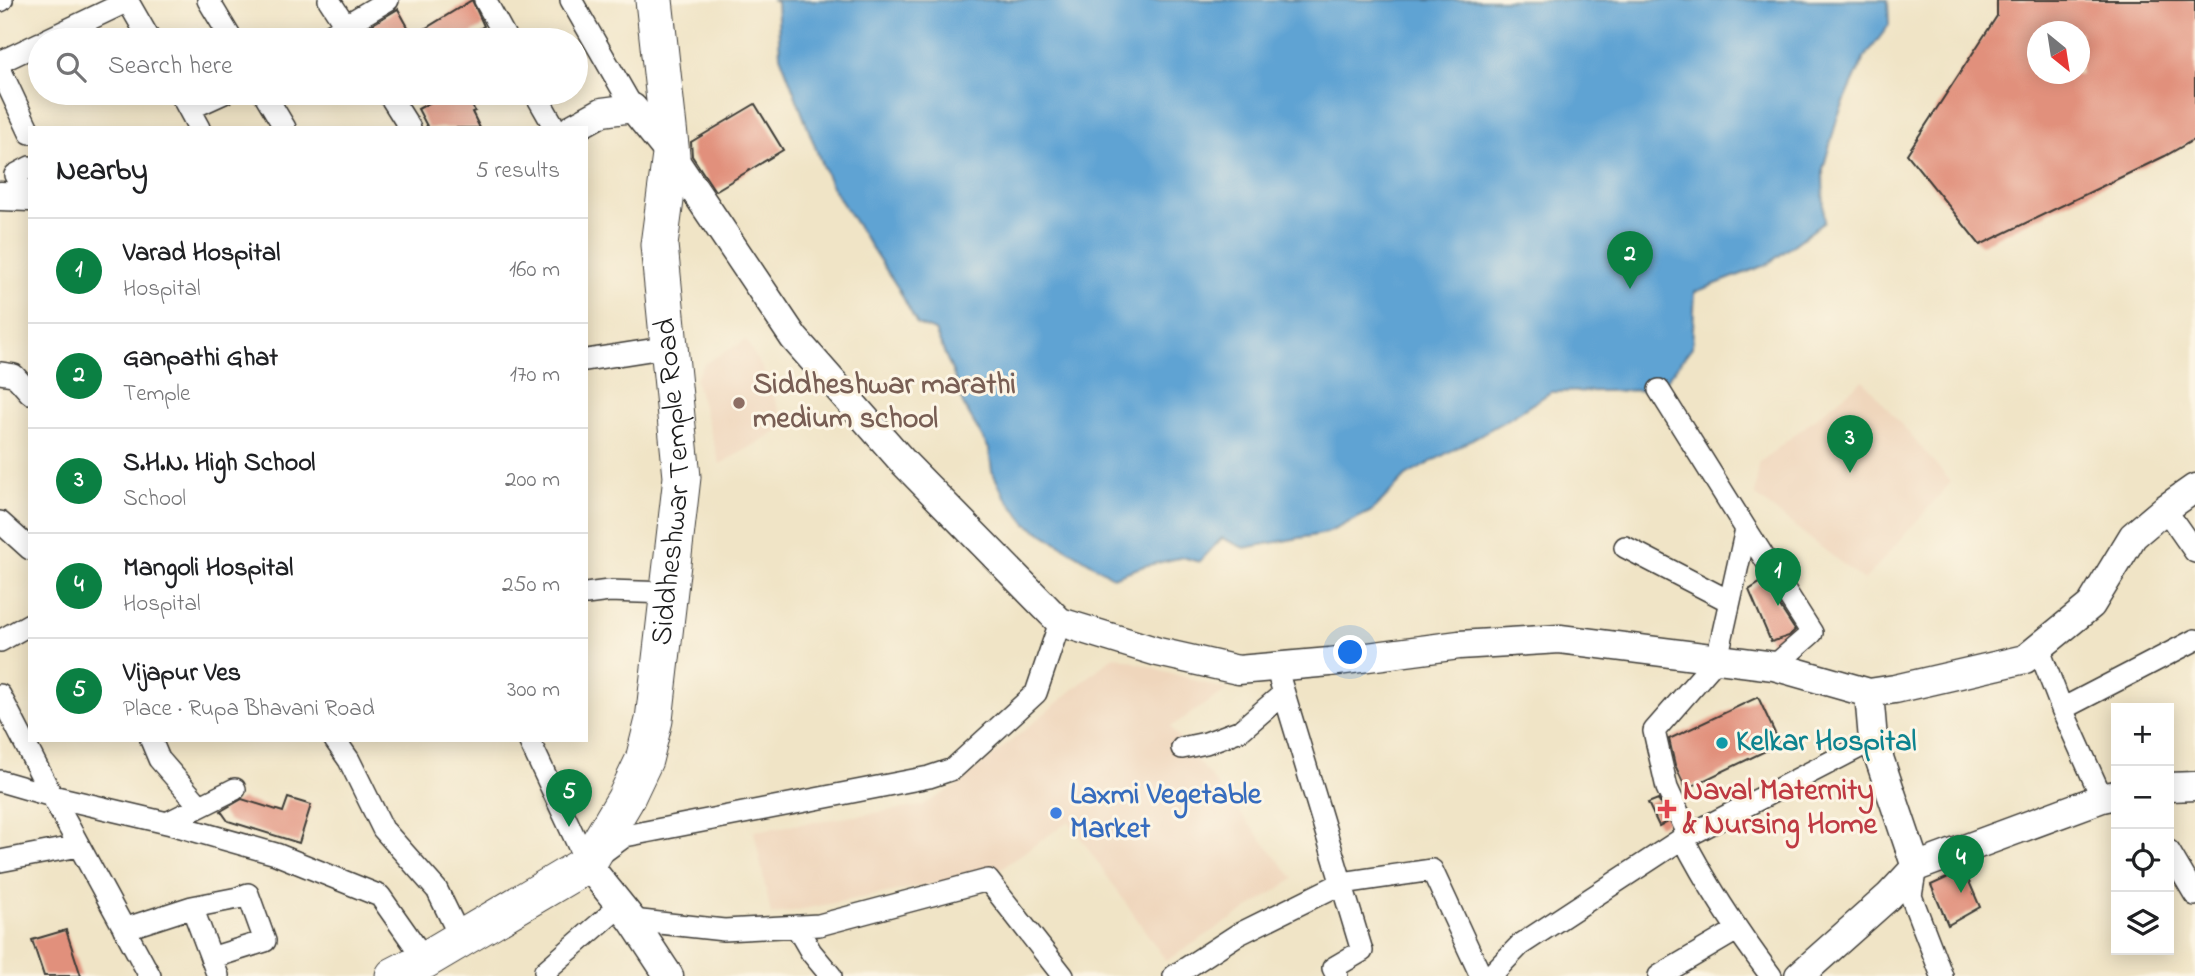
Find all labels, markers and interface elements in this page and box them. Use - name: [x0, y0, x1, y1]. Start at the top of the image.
- north arrow: [2027, 21, 2090, 84]
- search box: [28, 28, 588, 105]
- icon: search: [52, 48, 90, 86]
- text: Search here: [108, 48, 233, 86]
- text: Nearby: [56, 150, 148, 194]
- text: 5 results: [476, 155, 560, 188]
- pin: 2: [1607, 231, 1653, 289]
- text: Varad Hospital: [123, 235, 280, 273]
- text: 1: [75, 254, 83, 287]
- text: 160 m: [509, 254, 560, 287]
- text: Hospital: [123, 273, 201, 306]
- street label: Siddheshwar Temple Road: [641, 316, 704, 648]
- text: Ganpathi Ghat: [123, 340, 278, 378]
- text: 2: [73, 359, 85, 392]
- text: 170 m: [510, 359, 560, 392]
- place label: Siddheshwar marathi medium school: [753, 364, 1016, 442]
- text: Temple: [123, 378, 190, 411]
- marker: Siddheshwar marathi medium school: [731, 395, 747, 411]
- pin: 3: [1827, 415, 1873, 473]
- text: S.H.N. High School: [123, 445, 315, 483]
- text: 3: [74, 464, 84, 497]
- text: 200 m: [505, 464, 560, 497]
- text: School: [123, 483, 186, 516]
- pin: 1: [1755, 548, 1801, 606]
- text: Mangoli Hospital: [123, 550, 293, 588]
- text: 4: [74, 569, 84, 602]
- text: 250 m: [502, 569, 560, 602]
- text: Hospital: [123, 588, 201, 621]
- your location: [1333, 635, 1367, 669]
- text: Vijapur Ves: [123, 655, 241, 693]
- text: 5: [72, 674, 86, 707]
- text: 300 m: [507, 674, 560, 707]
- text: Place · Rupa Bhavani Road: [123, 693, 375, 726]
- map controls: [2111, 703, 2174, 955]
- button: +: [2111, 703, 2174, 766]
- place label: Kelkar Hospital: [1736, 721, 1917, 765]
- marker: Kelkar Hospital: [1714, 735, 1730, 751]
- button: −: [2111, 766, 2174, 829]
- pin: 5: [546, 769, 592, 827]
- place label: Naval Maternity & Nursing Home: [1682, 770, 1879, 849]
- place label: Laxmi Vegetable Market: [1070, 774, 1263, 852]
- marker: Naval Maternity & Nursing Home: [1657, 799, 1677, 819]
- marker: Laxmi Vegetable Market: [1048, 805, 1064, 821]
- button: locate: [2111, 829, 2174, 892]
- pin: 4: [1938, 835, 1984, 893]
- button: layers: [2111, 892, 2174, 955]

